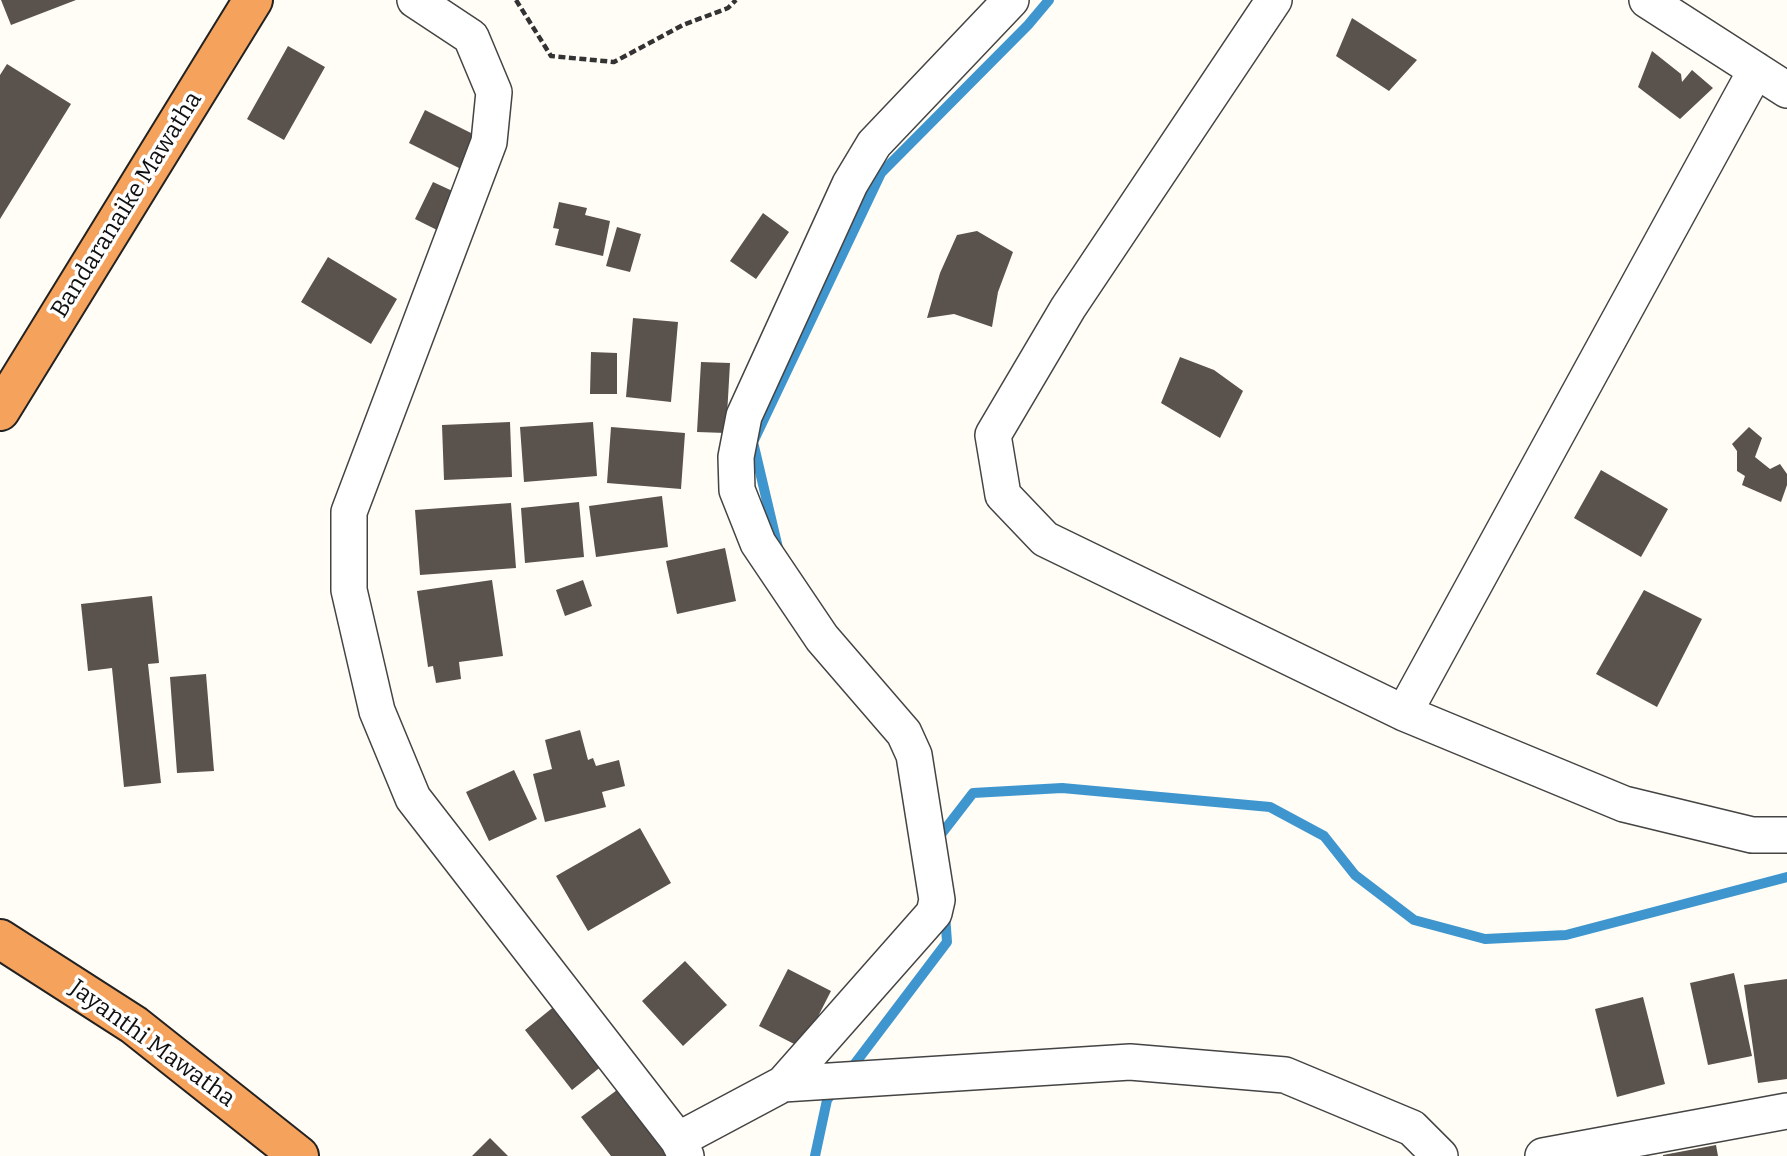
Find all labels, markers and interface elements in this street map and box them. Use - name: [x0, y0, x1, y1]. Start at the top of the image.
- street label: Bandaranaike Mawatha: [46, 87, 208, 323]
- street label: Jayanthi Mawatha: [64, 974, 240, 1114]

